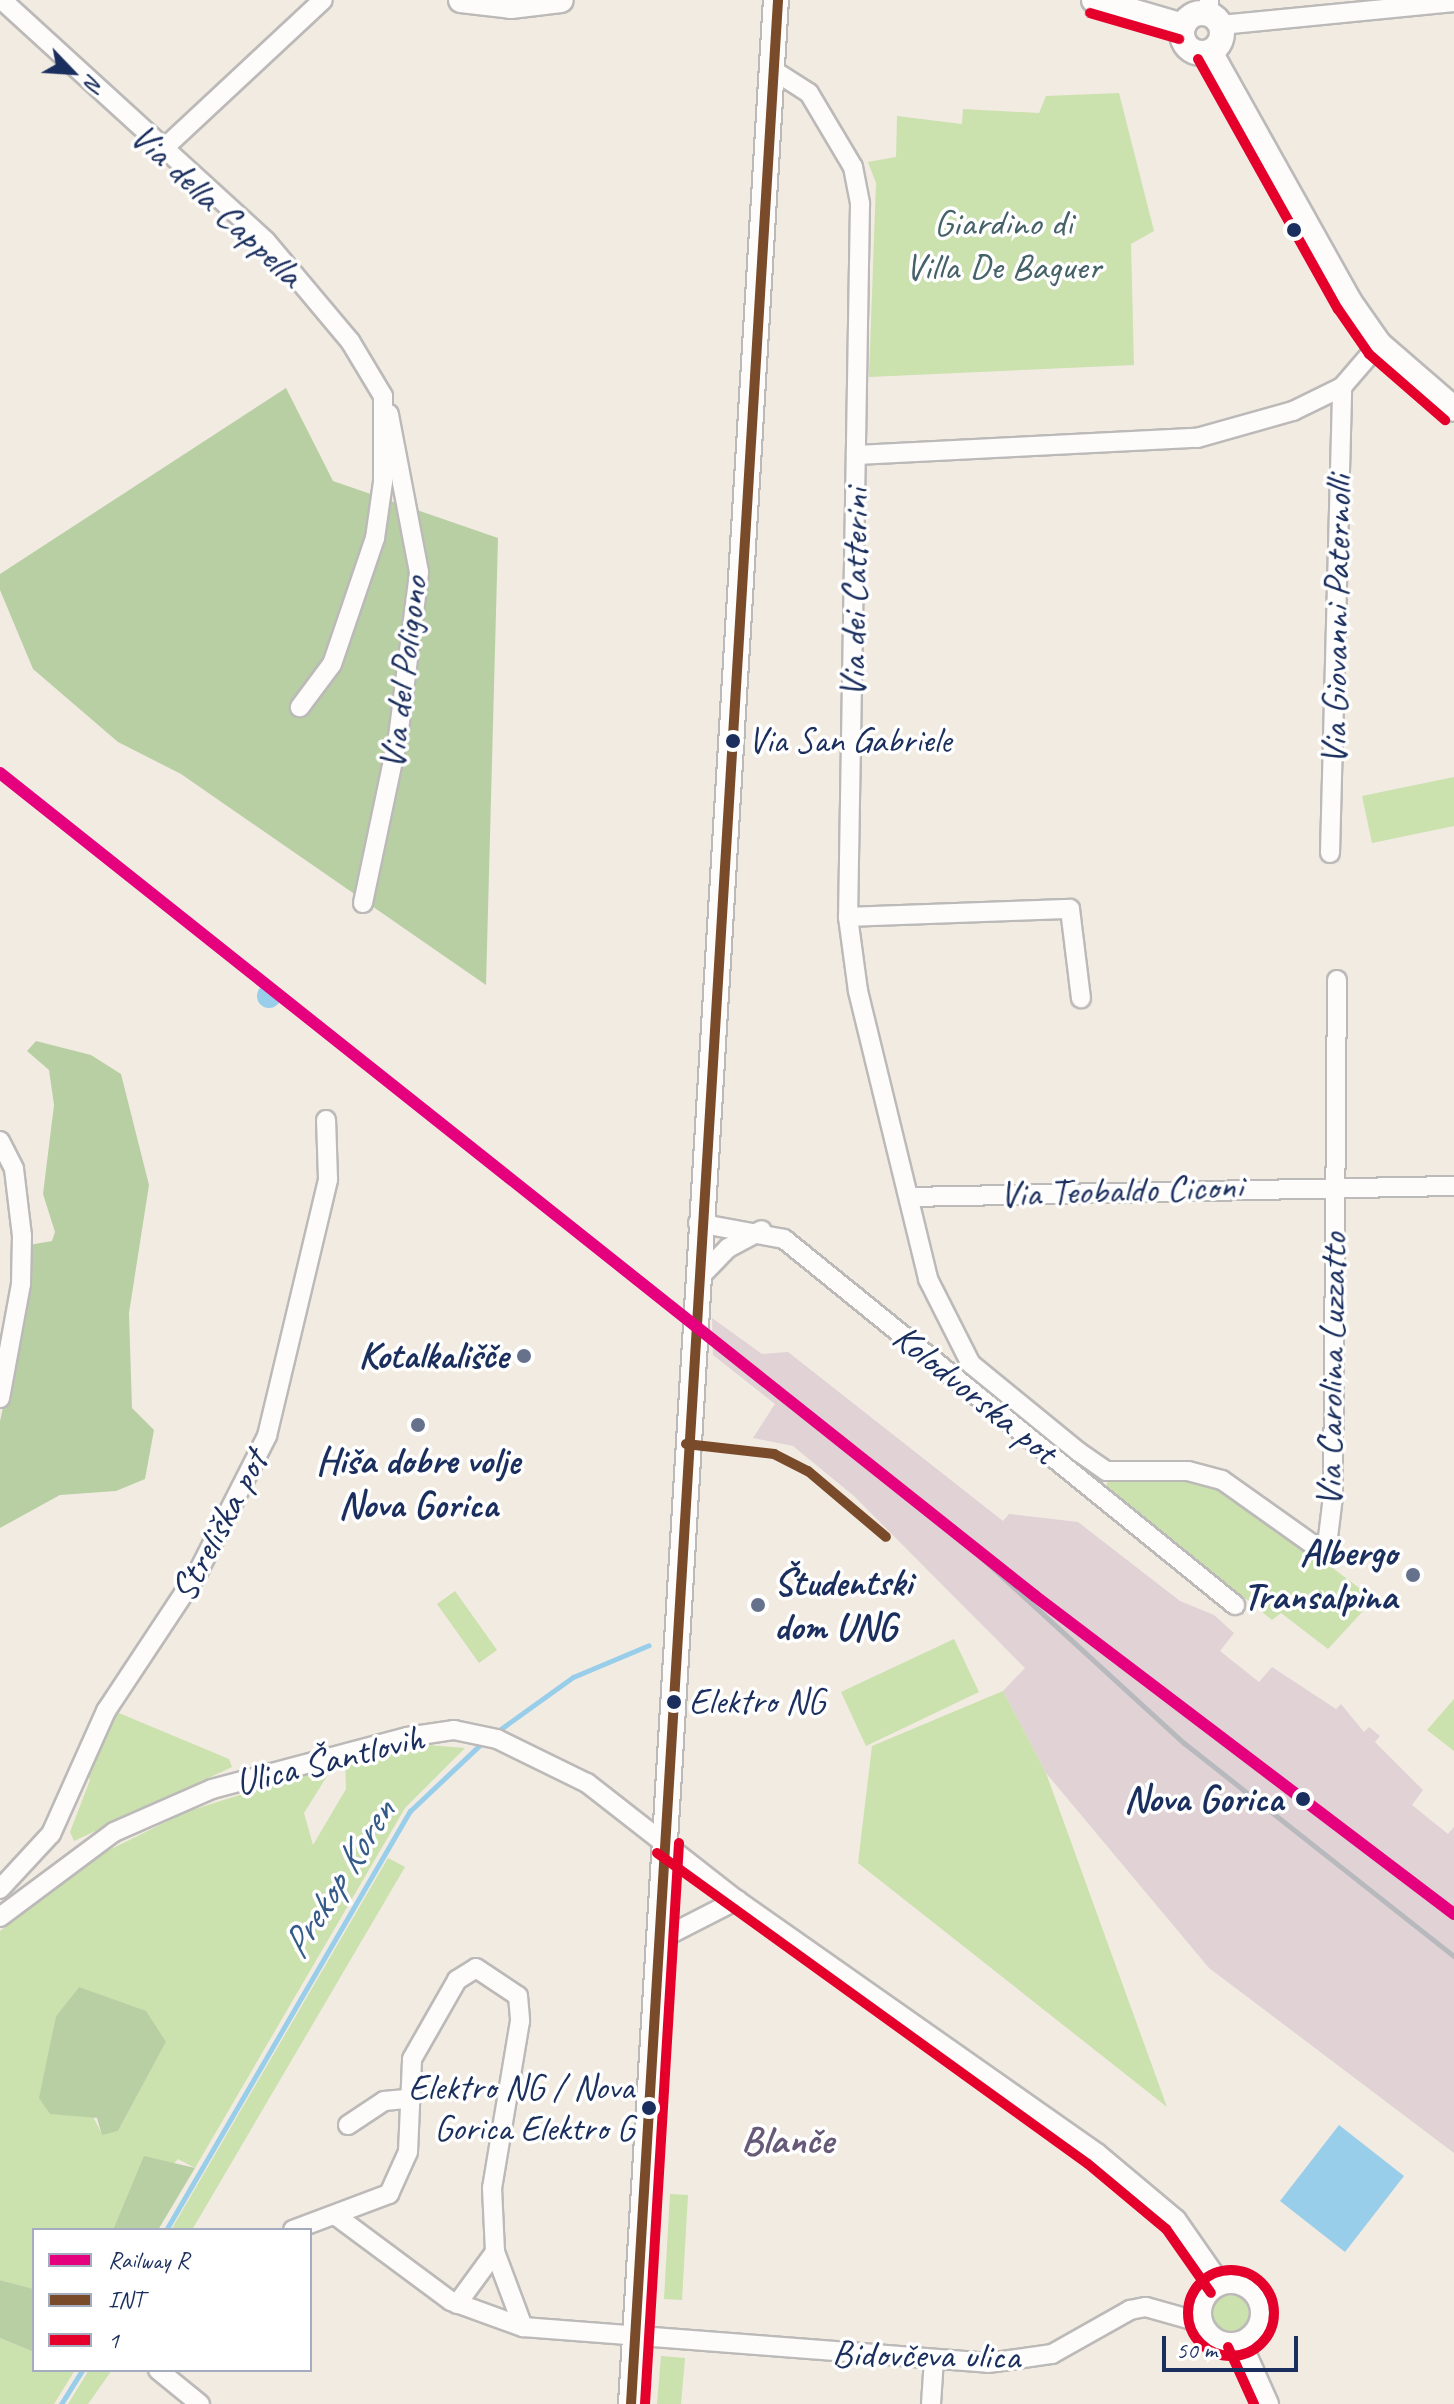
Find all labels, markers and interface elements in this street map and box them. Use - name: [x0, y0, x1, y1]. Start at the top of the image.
- north arrow: [32, 32, 112, 112]
- text: N: [78, 70, 109, 94]
- street label: Via della Cappella: [121, 114, 313, 296]
- park label: Giardino di Villa De Baguer: [905, 200, 1101, 290]
- unlabelled marker: [1286, 222, 1302, 238]
- street label: Via Giovanni Paternolli: [1311, 475, 1361, 765]
- street label: Via dei Catterini: [829, 487, 879, 699]
- street label: Via del Poligono: [369, 574, 437, 772]
- place label: Via San Gabriele: [748, 719, 951, 763]
- marker: Via San Gabriele: [725, 733, 741, 749]
- street label: Via Teobaldo Ciconi: [999, 1163, 1243, 1217]
- street label: Via Carolina Luzzatto: [1306, 1232, 1356, 1508]
- street label: Kolodvorska pot: [884, 1314, 1066, 1474]
- place label: Kotalkališče: [358, 1333, 508, 1379]
- marker: Kotalkališče: [515, 1347, 533, 1365]
- marker: Hiša dobre volje Nova Gorica: [409, 1416, 427, 1434]
- place label: Hiša dobre volje Nova Gorica: [316, 1438, 520, 1528]
- street label: Streliška pot: [160, 1443, 278, 1609]
- place label: Albergo Transalpina: [1243, 1530, 1397, 1620]
- place label: Študentski dom UNG: [774, 1560, 912, 1650]
- marker: Albergo Transalpina: [1404, 1566, 1422, 1584]
- marker: Študentski dom UNG: [749, 1596, 767, 1614]
- place label: Elektro NG: [689, 1680, 825, 1724]
- marker: Elektro NG: [666, 1694, 682, 1710]
- street label: Ulica Šantlovih: [230, 1715, 428, 1805]
- place label: Nova Gorica: [1125, 1776, 1283, 1822]
- marker: Nova Gorica: [1290, 1786, 1316, 1812]
- water label: Prekop Koren: [271, 1791, 405, 1967]
- place label: Elektro NG / Nova Gorica Elektro G: [408, 2065, 634, 2150]
- marker: Elektro NG / Nova Gorica Elektro G: [641, 2100, 657, 2116]
- district label: Blanče: [741, 2116, 833, 2164]
- legend: [32, 2228, 312, 2372]
- text: Railway R: [108, 2245, 189, 2275]
- text: INT: [108, 2285, 143, 2315]
- scale bar: [1166, 2320, 1302, 2370]
- text: 1: [108, 2325, 119, 2355]
- street label: Bidovčeva ulica: [832, 2331, 1020, 2379]
- text: 50 m: [1176, 2335, 1217, 2365]

